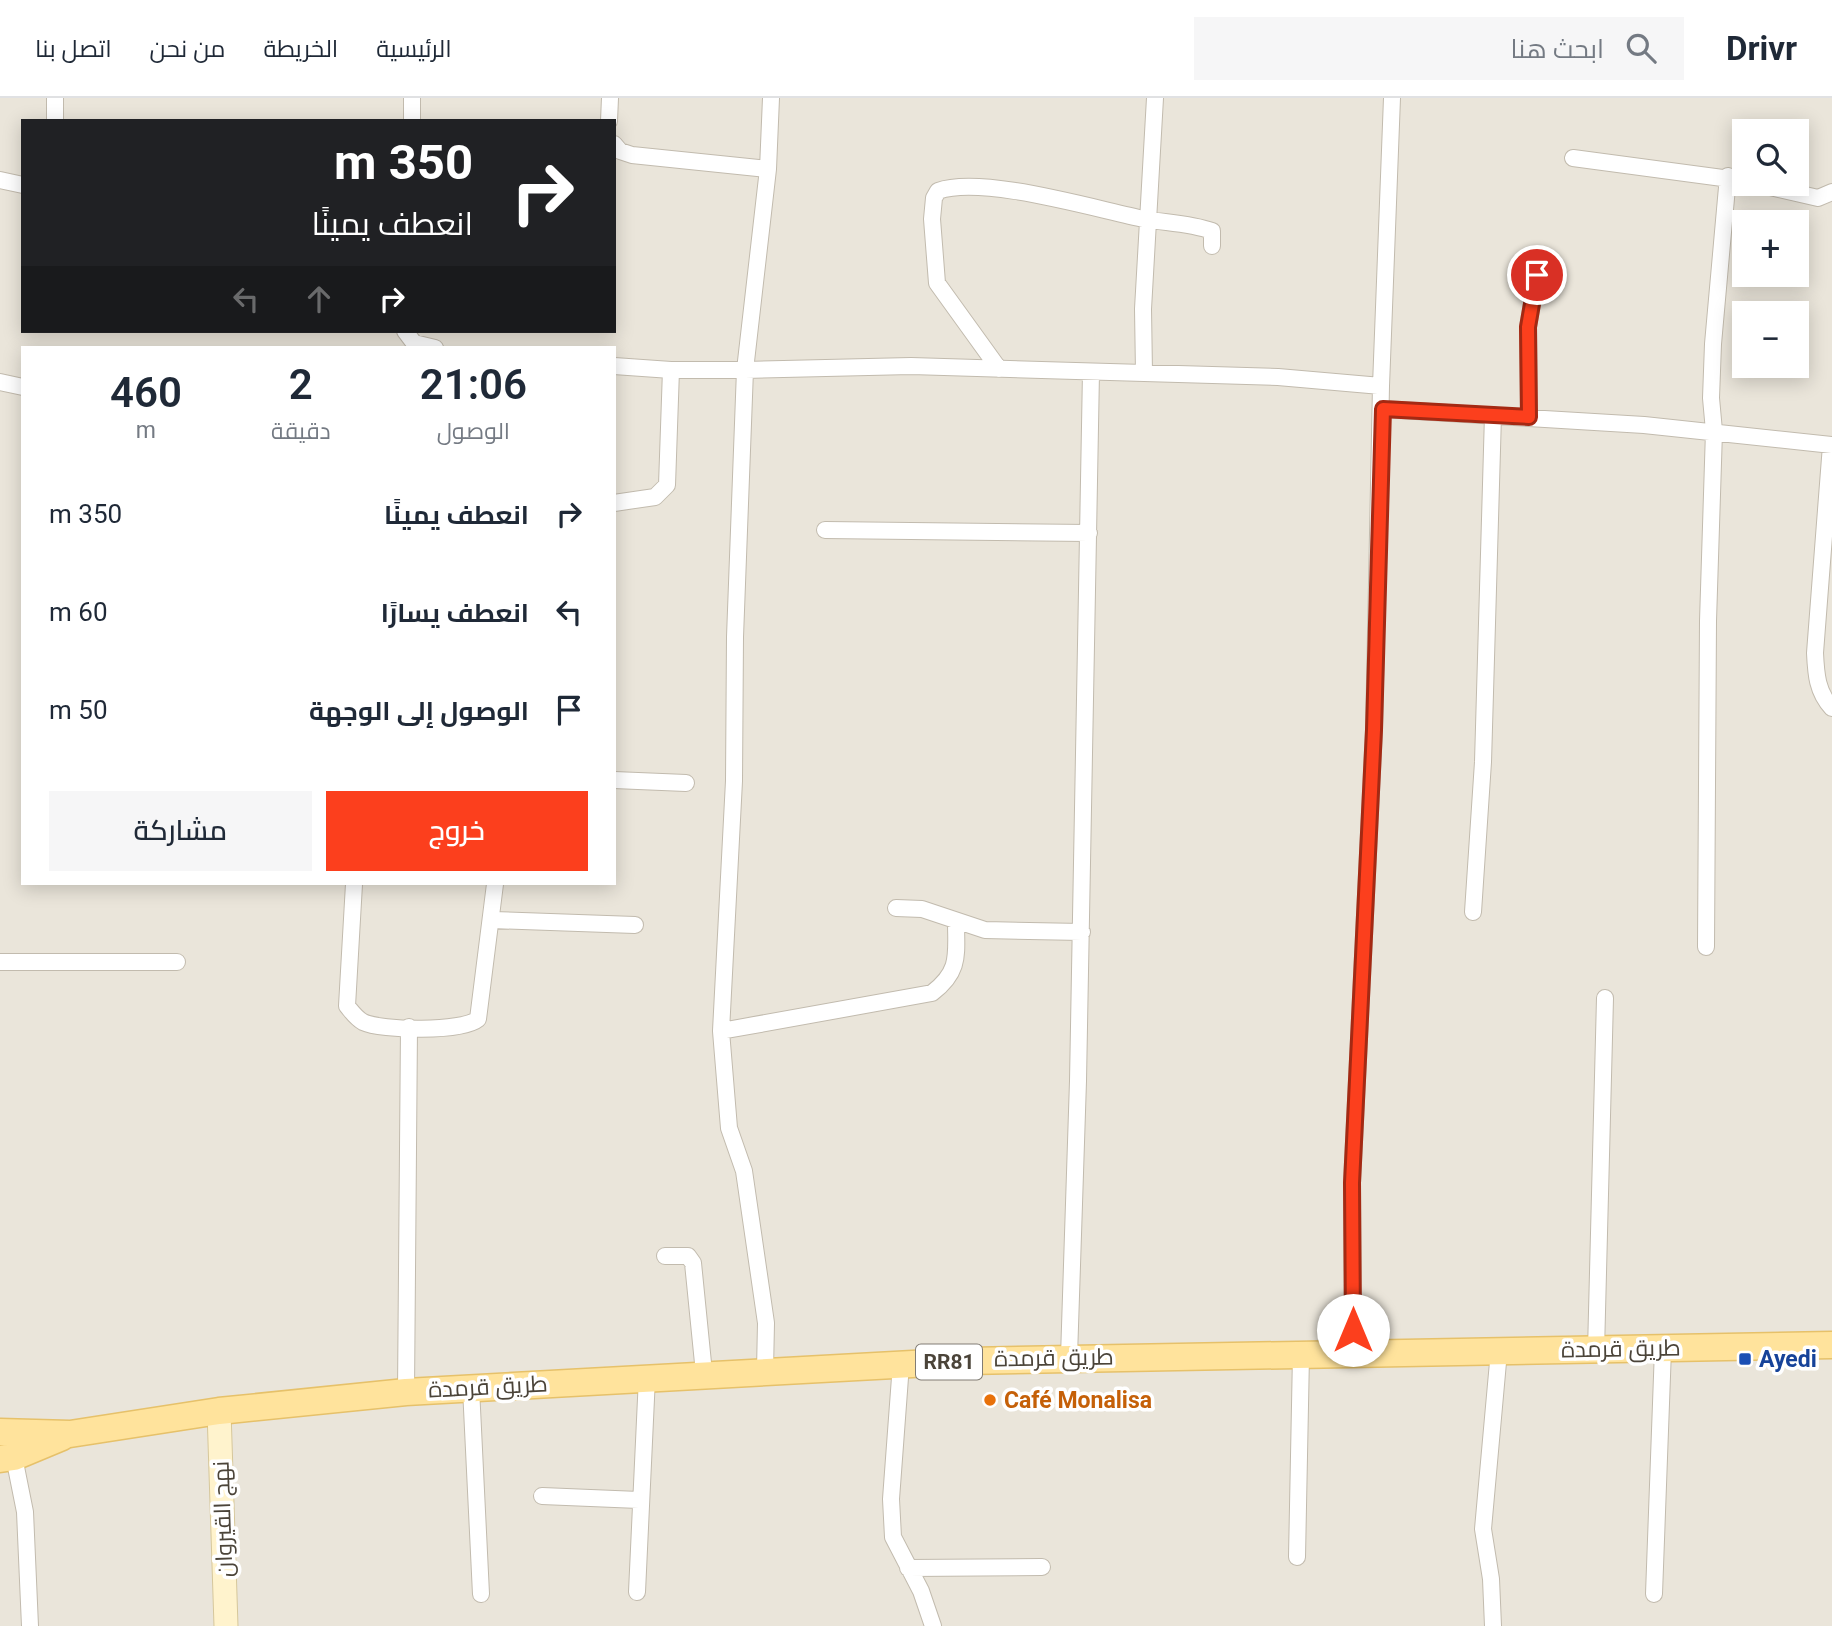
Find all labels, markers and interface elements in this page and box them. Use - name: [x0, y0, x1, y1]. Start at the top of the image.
- search box: [1194, 17, 1684, 80]
- icon: search: [1622, 29, 1660, 67]
- text: Drivr: [1726, 29, 1797, 68]
- text: ابحث هنا: [1511, 34, 1604, 64]
- text: اتصل بنا: [35, 35, 112, 63]
- text: من نحن: [150, 35, 225, 63]
- text: الخريطة: [263, 35, 338, 63]
- text: الرئيسية: [376, 35, 452, 63]
- map controls: [1732, 119, 1809, 378]
- button: search: [1732, 119, 1809, 196]
- text: 350 m: [334, 134, 473, 191]
- icon: right: [497, 147, 588, 238]
- text: انعطف يمينًا: [311, 205, 473, 243]
- button: +: [1732, 210, 1809, 287]
- pin: [1507, 245, 1567, 305]
- icon: arrive: [1518, 256, 1556, 294]
- icon: left: [227, 280, 265, 318]
- icon: ahead: [300, 280, 338, 318]
- icon: right: [373, 280, 411, 318]
- button: −: [1732, 301, 1809, 378]
- text: 2: [289, 360, 313, 409]
- text: 21:06: [420, 360, 527, 409]
- text: 460: [110, 368, 182, 417]
- text: m: [136, 417, 156, 444]
- text: دقيقة: [271, 418, 331, 445]
- text: الوصول: [437, 418, 510, 445]
- icon: right: [550, 495, 588, 533]
- text: 350 m: [49, 499, 122, 529]
- text: انعطف يمينًا: [384, 500, 529, 530]
- icon: left: [550, 593, 588, 631]
- text: 60 m: [49, 597, 108, 627]
- text: انعطف يسارًا: [381, 598, 529, 628]
- icon: arrive: [550, 691, 588, 729]
- text: 50 m: [49, 695, 108, 725]
- text: الوصول إلى الوجهة: [309, 696, 529, 726]
- button: مشاركة: [49, 791, 312, 871]
- button: خروج: [326, 791, 588, 871]
- position arrow: [1316, 1293, 1390, 1367]
- street label: طريق قرمدة: [1561, 1334, 1681, 1364]
- street label: طريق قرمدة: [994, 1343, 1114, 1373]
- road number: RR81: [916, 1344, 982, 1380]
- place label: Ayedi: [1759, 1346, 1817, 1373]
- marker: Ayedi: [1737, 1351, 1753, 1367]
- street label: طريق قرمدة: [428, 1370, 548, 1404]
- place label: Café Monalisa: [1004, 1387, 1152, 1414]
- marker: Café Monalisa: [982, 1392, 998, 1408]
- street label: نهج القيروان: [207, 1460, 241, 1578]

